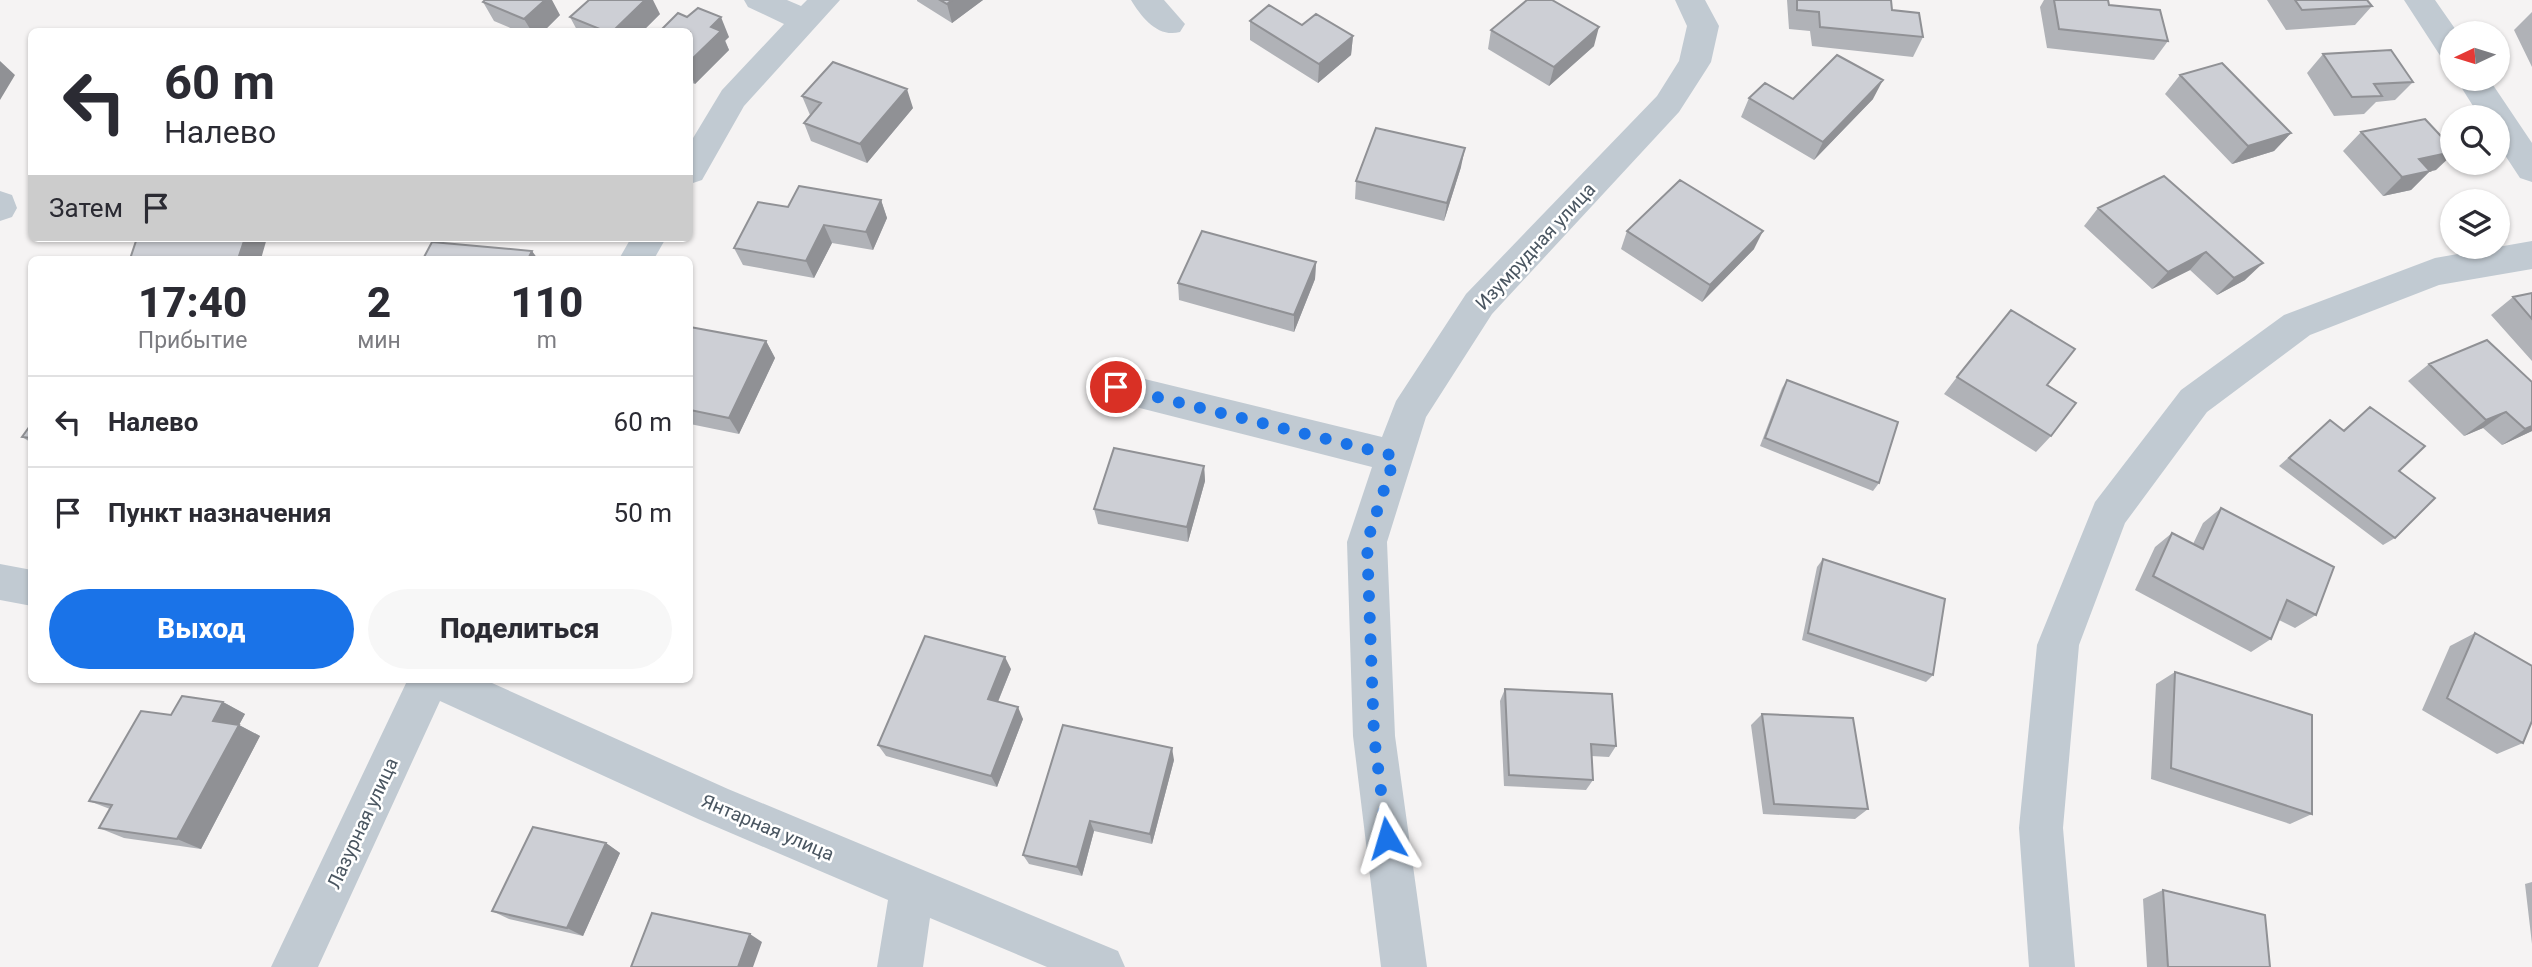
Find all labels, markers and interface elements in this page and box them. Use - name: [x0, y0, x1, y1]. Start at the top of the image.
- north arrow: [2440, 21, 2510, 91]
- map controls: [2440, 21, 2510, 259]
- text: 60 m: [164, 54, 275, 111]
- icon: left: [49, 56, 140, 147]
- button: search: [2440, 105, 2510, 175]
- text: Налево: [164, 113, 276, 151]
- street label: Изумрудная улица: [1471, 178, 1600, 315]
- icon: arrive: [137, 189, 175, 227]
- button: layers: [2440, 189, 2510, 259]
- text: Затем: [49, 193, 123, 223]
- text: 17:40: [138, 278, 247, 327]
- text: 2: [367, 278, 391, 327]
- text: 110: [511, 278, 583, 327]
- text: Прибытие: [138, 327, 247, 354]
- text: мин: [357, 327, 401, 354]
- text: m: [537, 327, 557, 354]
- pin: [1086, 357, 1146, 417]
- icon: arrive: [1097, 368, 1135, 406]
- icon: left: [49, 403, 87, 441]
- text: Налево: [108, 407, 198, 437]
- text: 60 m: [614, 407, 672, 437]
- icon: arrive: [49, 494, 87, 532]
- text: Пункт назначения: [108, 498, 332, 528]
- text: 50 m: [614, 498, 672, 528]
- button: Выход: [49, 589, 354, 669]
- button: Поделиться: [368, 589, 672, 669]
- street label: Лазурная улица: [322, 754, 403, 892]
- street label: Янтарная улица: [698, 789, 837, 866]
- position arrow: [1350, 801, 1424, 875]

